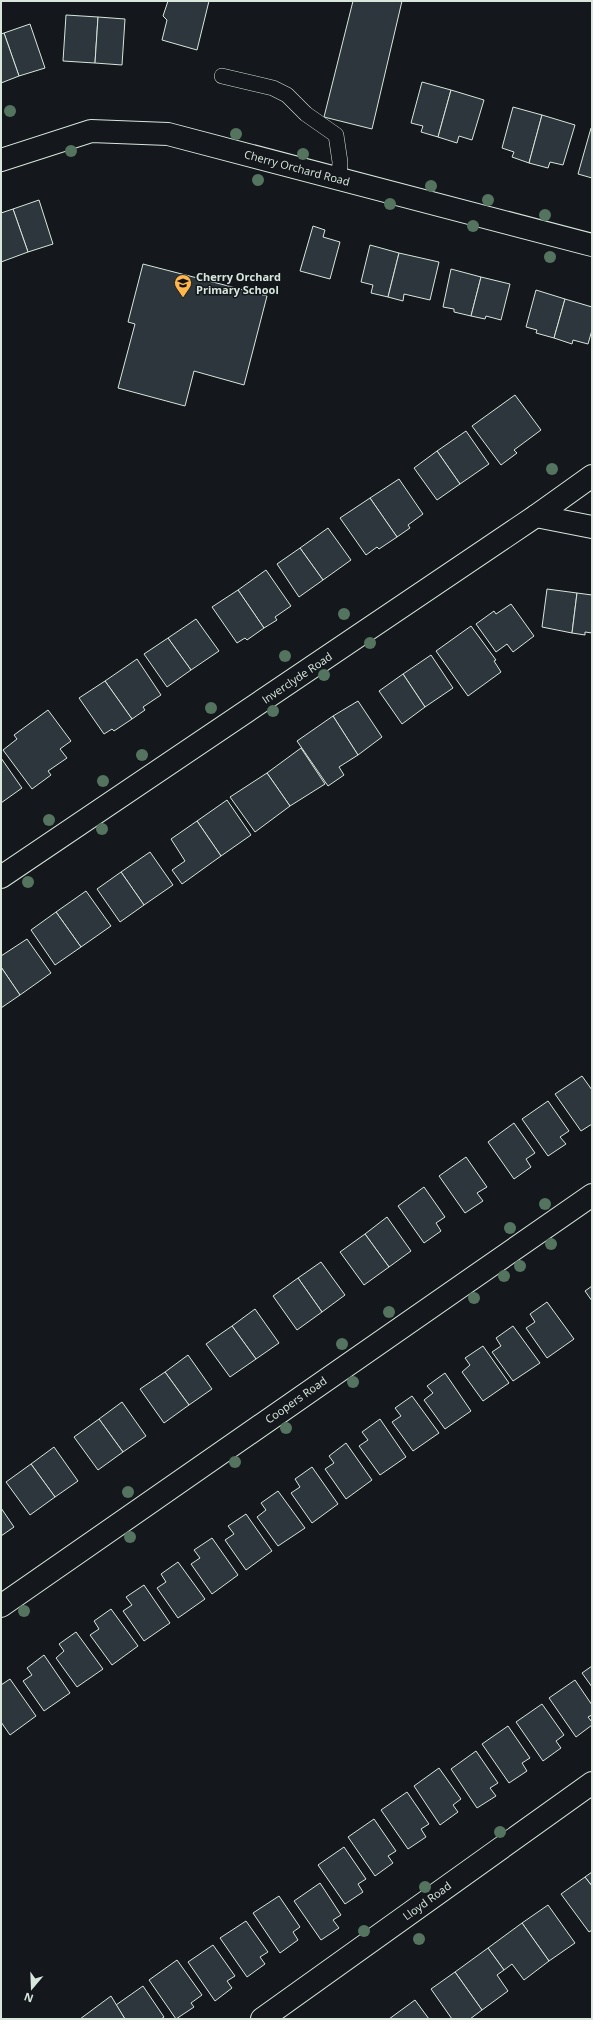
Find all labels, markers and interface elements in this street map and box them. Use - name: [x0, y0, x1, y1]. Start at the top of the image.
- street label: Cherry Orchard Road: [243, 146, 352, 189]
- place label: Cherry Orchard Primary School: [196, 269, 281, 297]
- school or university icon: Cherry Orchard Primary School: [173, 273, 193, 298]
- street label: Inverclyde Road: [259, 649, 335, 707]
- street label: Coopers Road: [262, 1373, 329, 1426]
- street label: Lloyd Road: [399, 1878, 454, 1923]
- north arrow: [12, 1968, 52, 2008]
- text: N: [22, 1989, 35, 2006]

